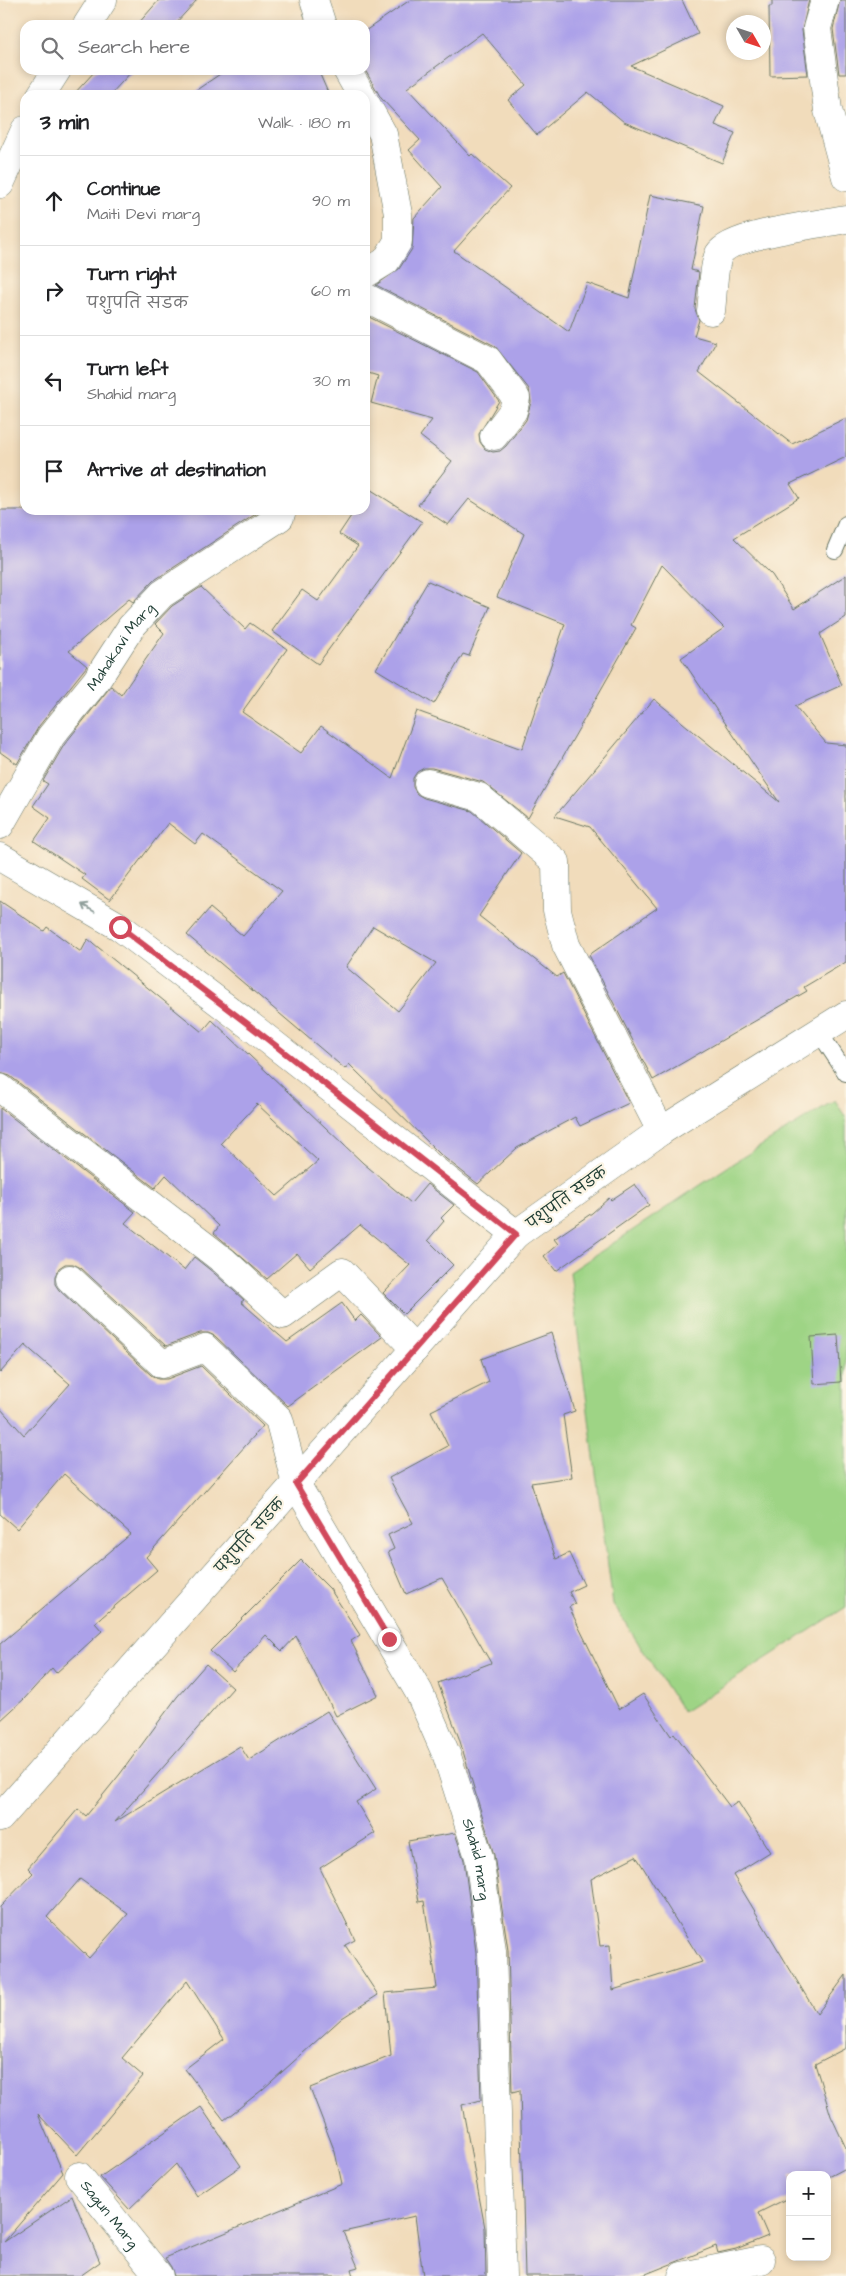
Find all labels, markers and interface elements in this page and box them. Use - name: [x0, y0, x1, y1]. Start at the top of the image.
- north arrow: [726, 15, 771, 60]
- search box: [20, 20, 370, 75]
- icon: search: [38, 34, 66, 62]
- text: Search here: [78, 34, 190, 61]
- text: 3 min: [40, 108, 89, 137]
- text: Walk · 180 m: [258, 112, 350, 134]
- text: Continue: [87, 176, 161, 203]
- icon: ahead: [40, 187, 68, 215]
- text: 90 m: [312, 190, 350, 212]
- text: Maiti Devi marg: [87, 203, 200, 225]
- text: Turn right: [87, 261, 176, 288]
- icon: right: [40, 277, 68, 305]
- text: 60 m: [311, 280, 350, 302]
- text: पशुपति सडक: [87, 292, 188, 314]
- text: Turn left: [87, 356, 168, 383]
- icon: left: [40, 367, 68, 395]
- text: 30 m: [313, 370, 350, 392]
- text: Shahid marg: [87, 383, 176, 405]
- icon: arrive: [40, 457, 68, 485]
- text: Arrive at destination: [87, 457, 266, 484]
- street label: Mahakavi Marg: [82, 598, 160, 695]
- one-way arrow: [81, 903, 95, 913]
- route start: [109, 916, 132, 939]
- street label: पशुपति सडक: [521, 1159, 612, 1235]
- street label: पशुपति सडक: [208, 1492, 290, 1579]
- route end: [378, 1628, 401, 1651]
- street label: Shahid marg: [457, 1816, 495, 1902]
- map controls: [786, 2171, 831, 2261]
- button: +: [786, 2171, 831, 2216]
- street label: Sagun Marg: [76, 2176, 144, 2254]
- button: −: [786, 2216, 831, 2261]

